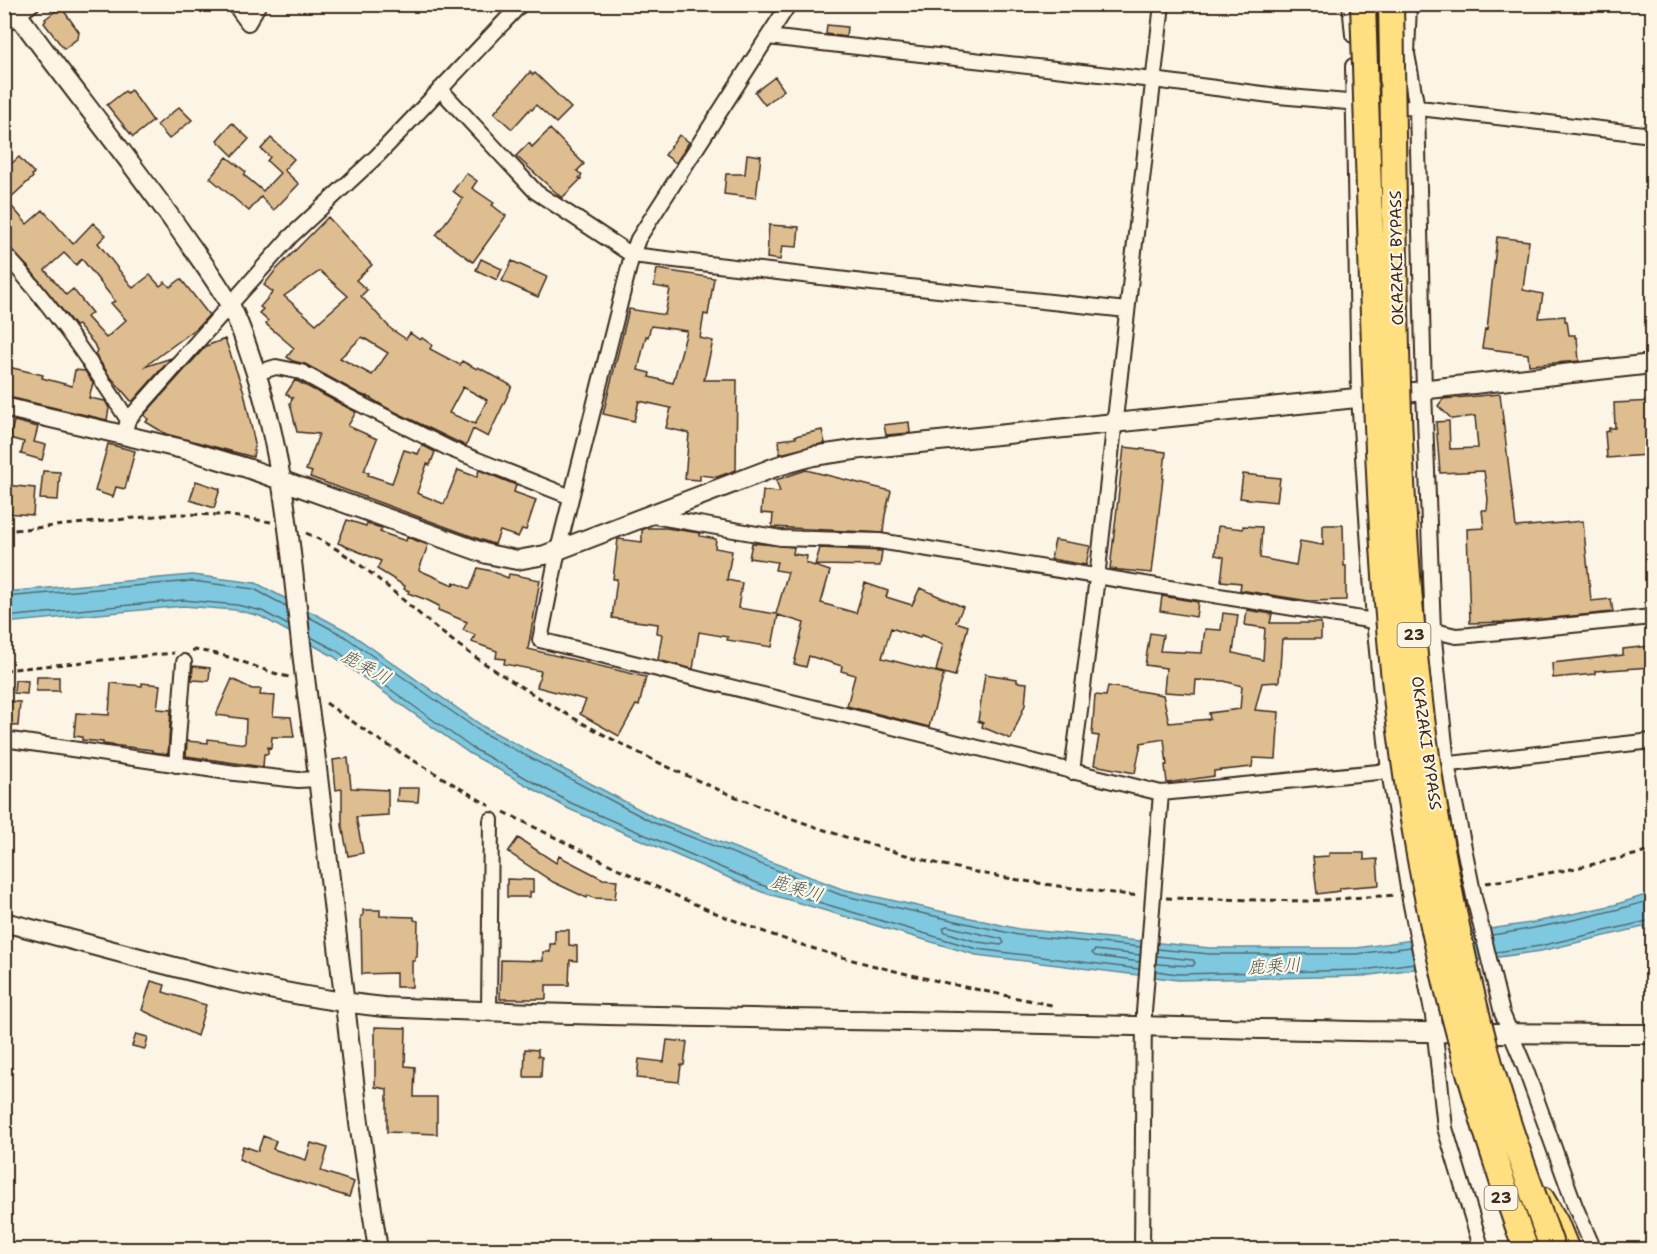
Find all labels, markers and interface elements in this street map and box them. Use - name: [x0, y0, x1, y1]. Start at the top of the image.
- street label: OKAZAKI BYPASS: [1385, 190, 1408, 326]
- road number: 23: [1398, 623, 1430, 647]
- water label: 鹿乗川: [337, 643, 395, 691]
- street label: OKAZAKI BYPASS: [1407, 675, 1446, 811]
- water label: 鹿乗川: [768, 869, 826, 907]
- water label: 鹿乗川: [1246, 953, 1302, 979]
- road number: 23: [1484, 1186, 1518, 1210]

